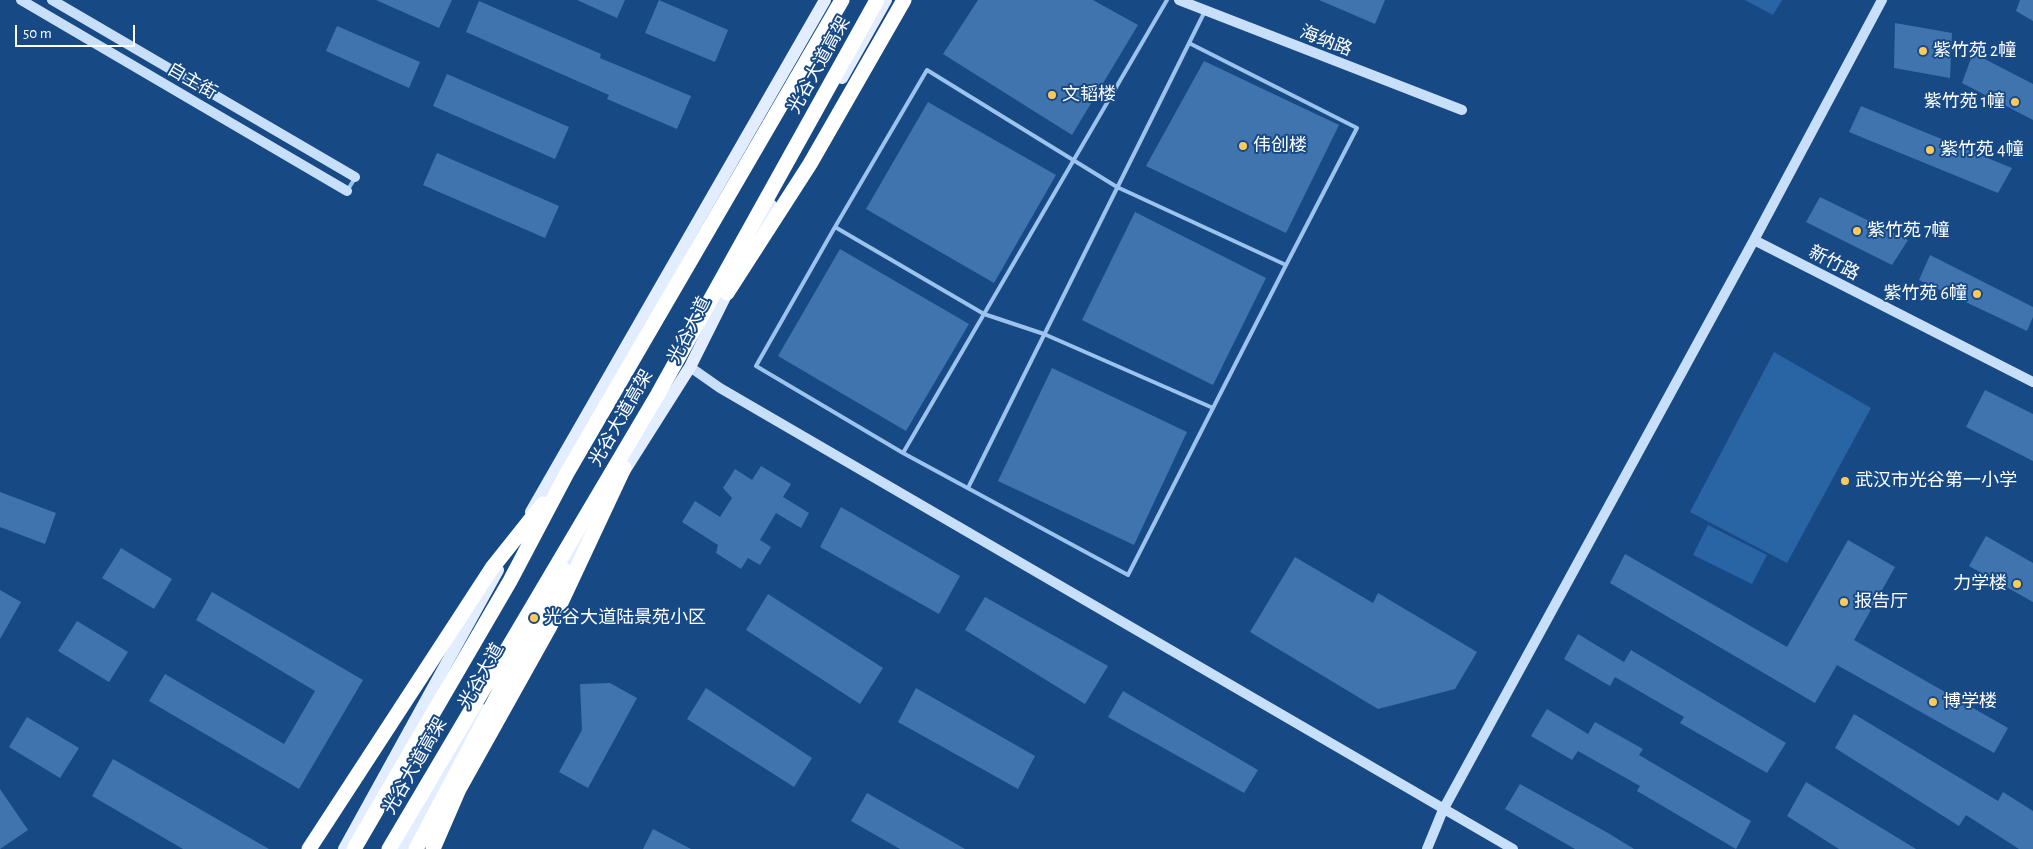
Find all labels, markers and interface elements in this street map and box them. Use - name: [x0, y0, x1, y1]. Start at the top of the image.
- street label: 光谷大道高架: [783, 13, 855, 117]
- scale bar: [18, 15, 138, 47]
- street label: 海纳路: [1297, 21, 1355, 61]
- text: 50 m: [23, 26, 52, 41]
- place label: 紫竹苑 2幢: [1933, 40, 2016, 62]
- marker: 紫竹苑 2幢: [1917, 45, 1929, 57]
- street label: 自主街: [163, 58, 221, 104]
- place label: 文韬楼: [1062, 84, 1116, 106]
- marker: 文韬楼: [1046, 89, 1058, 101]
- place label: 紫竹苑 1幢: [1924, 91, 2005, 113]
- marker: 紫竹苑 1幢: [2009, 96, 2021, 108]
- place label: 伟创楼: [1253, 135, 1307, 157]
- place label: 紫竹苑 4幢: [1940, 139, 2024, 161]
- marker: 伟创楼: [1237, 140, 1249, 152]
- marker: 紫竹苑 4幢: [1924, 144, 1936, 156]
- place label: 紫竹苑 7幢: [1867, 220, 1949, 242]
- marker: 紫竹苑 7幢: [1851, 225, 1863, 237]
- street label: 新竹路: [1805, 241, 1863, 285]
- place label: 紫竹苑 6幢: [1884, 283, 1967, 305]
- marker: 紫竹苑 6幢: [1971, 288, 1983, 300]
- street label: 光谷大道: [663, 293, 715, 367]
- street label: 光谷大道高架: [585, 366, 657, 470]
- place label: 武汉市光谷第一小学: [1855, 470, 2017, 492]
- marker: 武汉市光谷第一小学: [1839, 475, 1851, 487]
- place label: 力学楼: [1953, 573, 2007, 595]
- marker: 力学楼: [2011, 578, 2023, 590]
- place label: 报告厅: [1854, 591, 1908, 613]
- marker: 报告厅: [1838, 596, 1850, 608]
- place label: 光谷大道陆景苑小区: [544, 607, 706, 629]
- marker: 光谷大道陆景苑小区: [528, 612, 540, 624]
- street label: 光谷大道: [454, 639, 508, 713]
- place label: 博学楼: [1943, 691, 1997, 713]
- marker: 博学楼: [1927, 696, 1939, 708]
- street label: 光谷大道高架: [379, 714, 451, 818]

